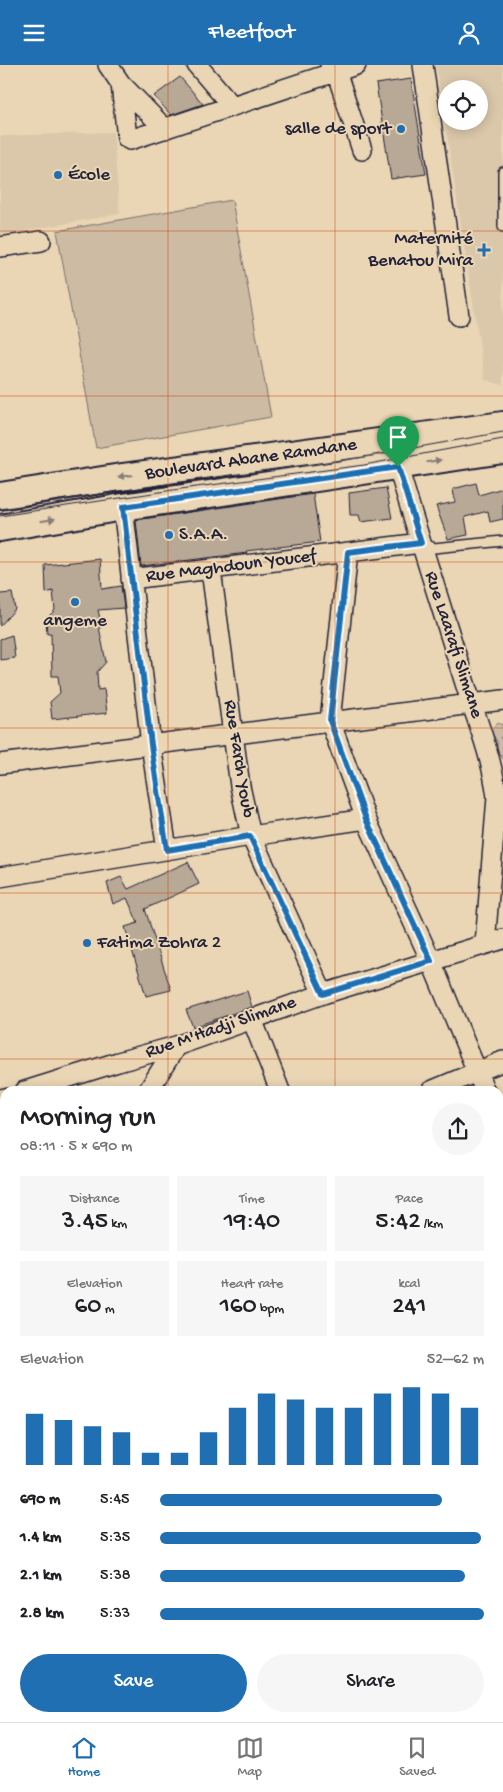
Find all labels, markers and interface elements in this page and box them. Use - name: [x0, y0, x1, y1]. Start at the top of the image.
- icon: menu: [20, 19, 48, 47]
- icon: person: [455, 19, 483, 47]
- text: Fleetfoot: [208, 20, 295, 46]
- map controls: [438, 80, 488, 130]
- button: locate: [438, 80, 488, 130]
- place label: salle de sport: [285, 118, 393, 141]
- marker: salle de sport: [395, 123, 407, 135]
- place label: École: [68, 164, 110, 187]
- marker: École: [52, 169, 64, 181]
- place label: Maternité Benatou Mira: [367, 228, 474, 273]
- marker: Maternité Benatou Mira: [477, 243, 491, 257]
- pin: [377, 416, 419, 467]
- icon: arrive: [384, 423, 412, 451]
- street label: Boulevard Abane Ramdane: [143, 434, 358, 486]
- one-way arrow: [426, 457, 442, 465]
- one-way arrow: [117, 473, 133, 481]
- one-way arrow: [40, 515, 56, 523]
- place label: S.A.A.: [179, 524, 228, 547]
- marker: S.A.A.: [163, 529, 175, 541]
- street label: Rue Maghdoun Youcef: [145, 545, 319, 589]
- street label: Rue Laarafi Slimane: [418, 569, 488, 721]
- marker: angeme: [69, 596, 81, 608]
- place label: angeme: [43, 610, 107, 633]
- street label: Rue Farch Youb: [217, 698, 259, 820]
- place label: Fatima Zohra 2: [96, 932, 221, 955]
- marker: Fatima Zohra 2: [81, 937, 93, 949]
- street label: Rue M'Hadji Slimane: [143, 991, 300, 1065]
- text: Morning run: [20, 1102, 155, 1135]
- button: share: [432, 1103, 484, 1155]
- text: 08:11 · 5 × 690 m: [20, 1138, 132, 1157]
- text: Distance: [70, 1191, 119, 1208]
- text: Time: [239, 1191, 265, 1208]
- text: Pace: [396, 1191, 423, 1208]
- text: 3.45: [62, 1208, 108, 1237]
- text: 19:40: [224, 1208, 280, 1237]
- text: 5:42: [375, 1208, 420, 1237]
- text: km: [108, 1216, 127, 1233]
- text: /km: [420, 1216, 443, 1233]
- text: Elevation: [67, 1276, 122, 1293]
- text: Heart rate: [221, 1276, 283, 1293]
- text: kcal: [398, 1276, 420, 1293]
- text: 60: [75, 1293, 101, 1322]
- text: 160: [220, 1293, 257, 1322]
- text: 241: [392, 1293, 426, 1322]
- text: m: [101, 1301, 115, 1318]
- text: bpm: [257, 1301, 284, 1318]
- text: Elevation: [20, 1351, 84, 1370]
- text: 52–62 m: [427, 1351, 484, 1370]
- text: 690 m: [20, 1491, 60, 1510]
- text: 5:45: [100, 1491, 129, 1510]
- text: 1.4 km: [20, 1529, 61, 1548]
- text: 5:35: [100, 1529, 130, 1548]
- text: 2.1 km: [20, 1567, 62, 1586]
- text: 5:38: [100, 1567, 131, 1586]
- text: 2.8 km: [20, 1605, 64, 1624]
- text: 5:33: [100, 1605, 130, 1624]
- button: Save: [20, 1654, 247, 1712]
- button: Share: [257, 1654, 484, 1712]
- tab: Home: [68, 1734, 100, 1781]
- tab: Map: [236, 1734, 264, 1781]
- tab: Saved: [399, 1734, 435, 1781]

